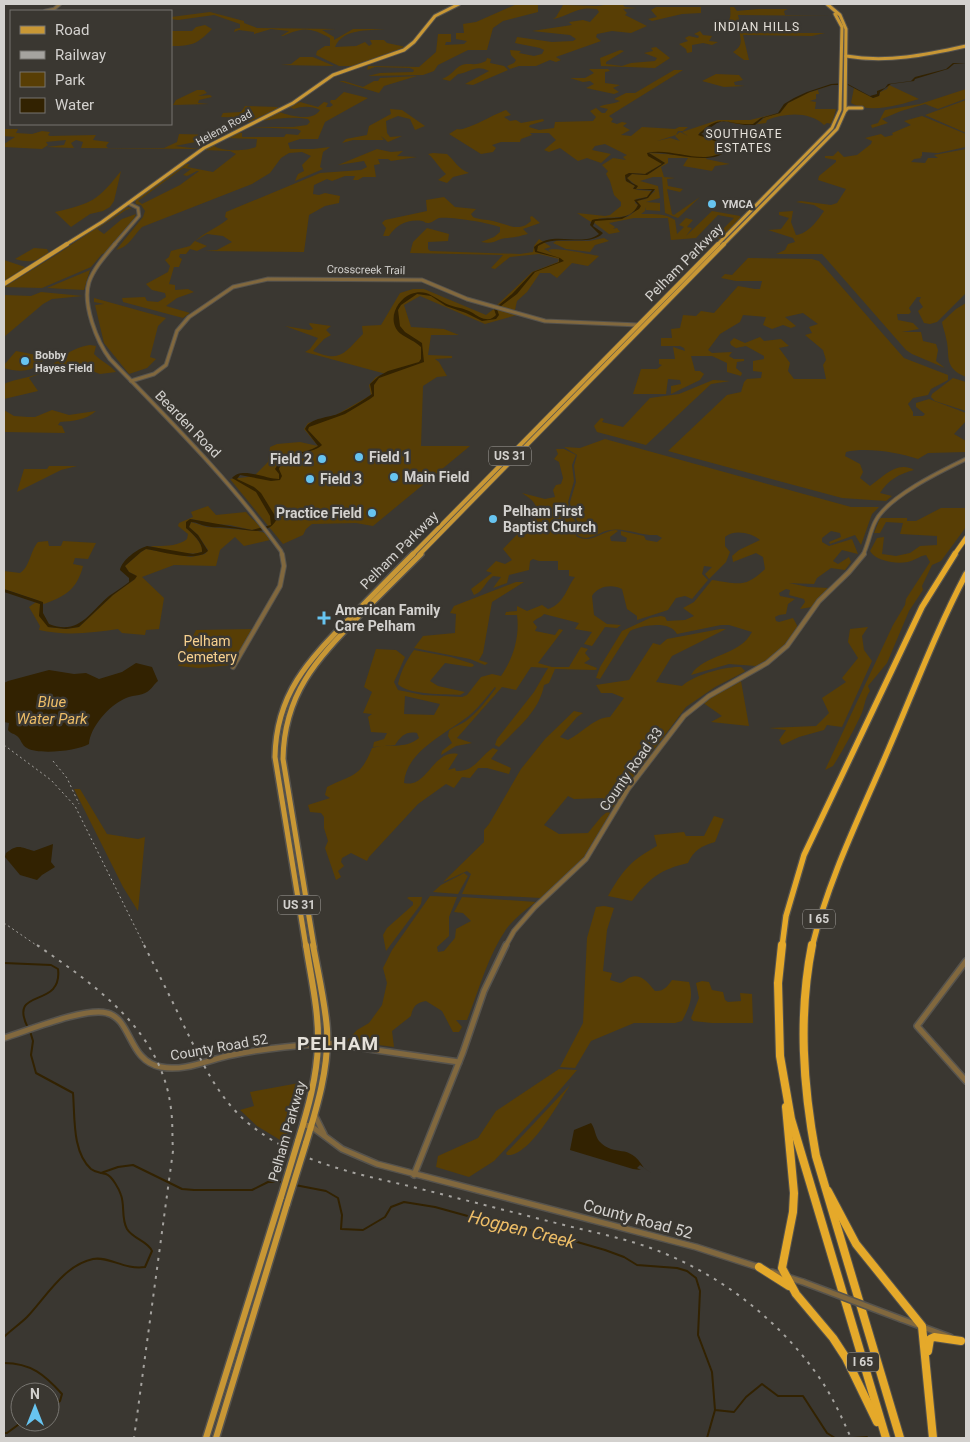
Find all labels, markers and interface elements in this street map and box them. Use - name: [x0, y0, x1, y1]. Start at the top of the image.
- legend: [10, 10, 172, 125]
- district label: INDIAN HILLS: [714, 20, 800, 34]
- text: Road: [55, 21, 89, 39]
- text: Railway: [55, 46, 106, 64]
- text: Park: [55, 71, 86, 89]
- text: Water: [55, 96, 94, 114]
- street label: Helena Road: [194, 107, 254, 149]
- district label: SOUTHGATE ESTATES: [705, 127, 783, 155]
- marker: YMCA: [706, 198, 718, 210]
- place label: YMCA: [722, 198, 754, 211]
- street label: Pelham Parkway: [642, 219, 727, 304]
- street label: Crosscreek Trail: [327, 263, 405, 277]
- place label: Bobby Hayes Field: [35, 349, 92, 375]
- marker: Bobby Hayes Field: [19, 355, 31, 367]
- street label: Bearden Road: [152, 387, 224, 461]
- road number: US 31: [489, 446, 531, 466]
- place label: Field 1: [369, 449, 411, 465]
- place label: Field 2: [270, 451, 312, 467]
- marker: Field 1: [353, 451, 365, 463]
- marker: Field 2: [316, 453, 328, 465]
- place label: Main Field: [404, 469, 469, 485]
- place label: Field 3: [320, 471, 362, 487]
- marker: Main Field: [388, 471, 400, 483]
- marker: Field 3: [304, 473, 316, 485]
- place label: Pelham First Baptist Church: [503, 503, 596, 535]
- place label: Practice Field: [276, 505, 362, 521]
- street label: Pelham Parkway: [357, 507, 442, 592]
- marker: Practice Field: [366, 507, 378, 519]
- marker: Pelham First Baptist Church: [487, 513, 499, 525]
- place label: American Family Care Pelham: [335, 602, 441, 634]
- marker: American Family Care Pelham: [317, 611, 331, 625]
- park label: Pelham Cemetery: [177, 633, 237, 665]
- water label: Blue Water Park: [17, 693, 88, 728]
- street label: County Road 33: [596, 724, 666, 814]
- road number: US 31: [278, 896, 320, 914]
- road number: I 65: [803, 910, 835, 929]
- street label: County Road 52: [169, 1031, 269, 1063]
- district label: PELHAM: [297, 1032, 379, 1055]
- street label: Pelham Parkway: [265, 1079, 309, 1183]
- street label: County Road 52: [581, 1195, 695, 1243]
- water label: Hogpen Creek: [466, 1206, 579, 1253]
- road number: I 65: [847, 1352, 879, 1371]
- north arrow: [10, 1382, 60, 1432]
- text: N: [30, 1386, 40, 1402]

